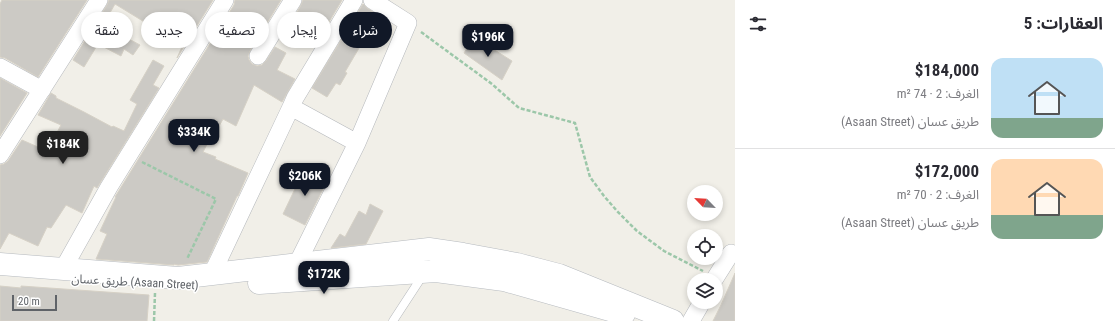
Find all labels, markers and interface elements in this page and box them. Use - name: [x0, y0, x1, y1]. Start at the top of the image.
- chip: شقة: [81, 12, 133, 48]
- chip: جديد: [141, 12, 197, 48]
- chip: تصفية: [205, 12, 269, 48]
- chip: إيجار: [277, 12, 331, 48]
- chip: شراء: [339, 12, 392, 48]
- icon: filters: [747, 13, 769, 35]
- text: العقارات: 5: [1024, 13, 1103, 33]
- pin: $196K: [460, 24, 516, 58]
- text: $196K: [471, 29, 505, 44]
- text: $184,000: [915, 60, 979, 80]
- icon: home: [1023, 74, 1071, 122]
- text: الغرف: 2 · 74 m²: [897, 86, 979, 101]
- text: طريق عسان (Asaan Street): [841, 114, 979, 129]
- pin: $334K: [166, 119, 222, 153]
- text: $334K: [177, 124, 211, 139]
- pin: $184K: [35, 131, 91, 165]
- text: $184K: [46, 136, 80, 151]
- text: $172,000: [915, 161, 979, 181]
- pin: $206K: [277, 163, 333, 197]
- text: $206K: [288, 168, 322, 183]
- icon: home: [1023, 175, 1071, 223]
- north arrow: [687, 185, 723, 221]
- map controls: [687, 185, 723, 309]
- text: الغرف: 2 · 70 m²: [897, 187, 979, 202]
- text: طريق عسان (Asaan Street): [841, 215, 979, 230]
- button: locate: [687, 229, 723, 265]
- pin: $172K: [296, 261, 352, 295]
- text: $172K: [307, 266, 341, 281]
- street label: طريق عسان (Asaan Street): [71, 272, 199, 293]
- button: layers: [687, 273, 723, 309]
- scale bar: [12, 293, 57, 312]
- text: 20 m: [18, 295, 40, 308]

